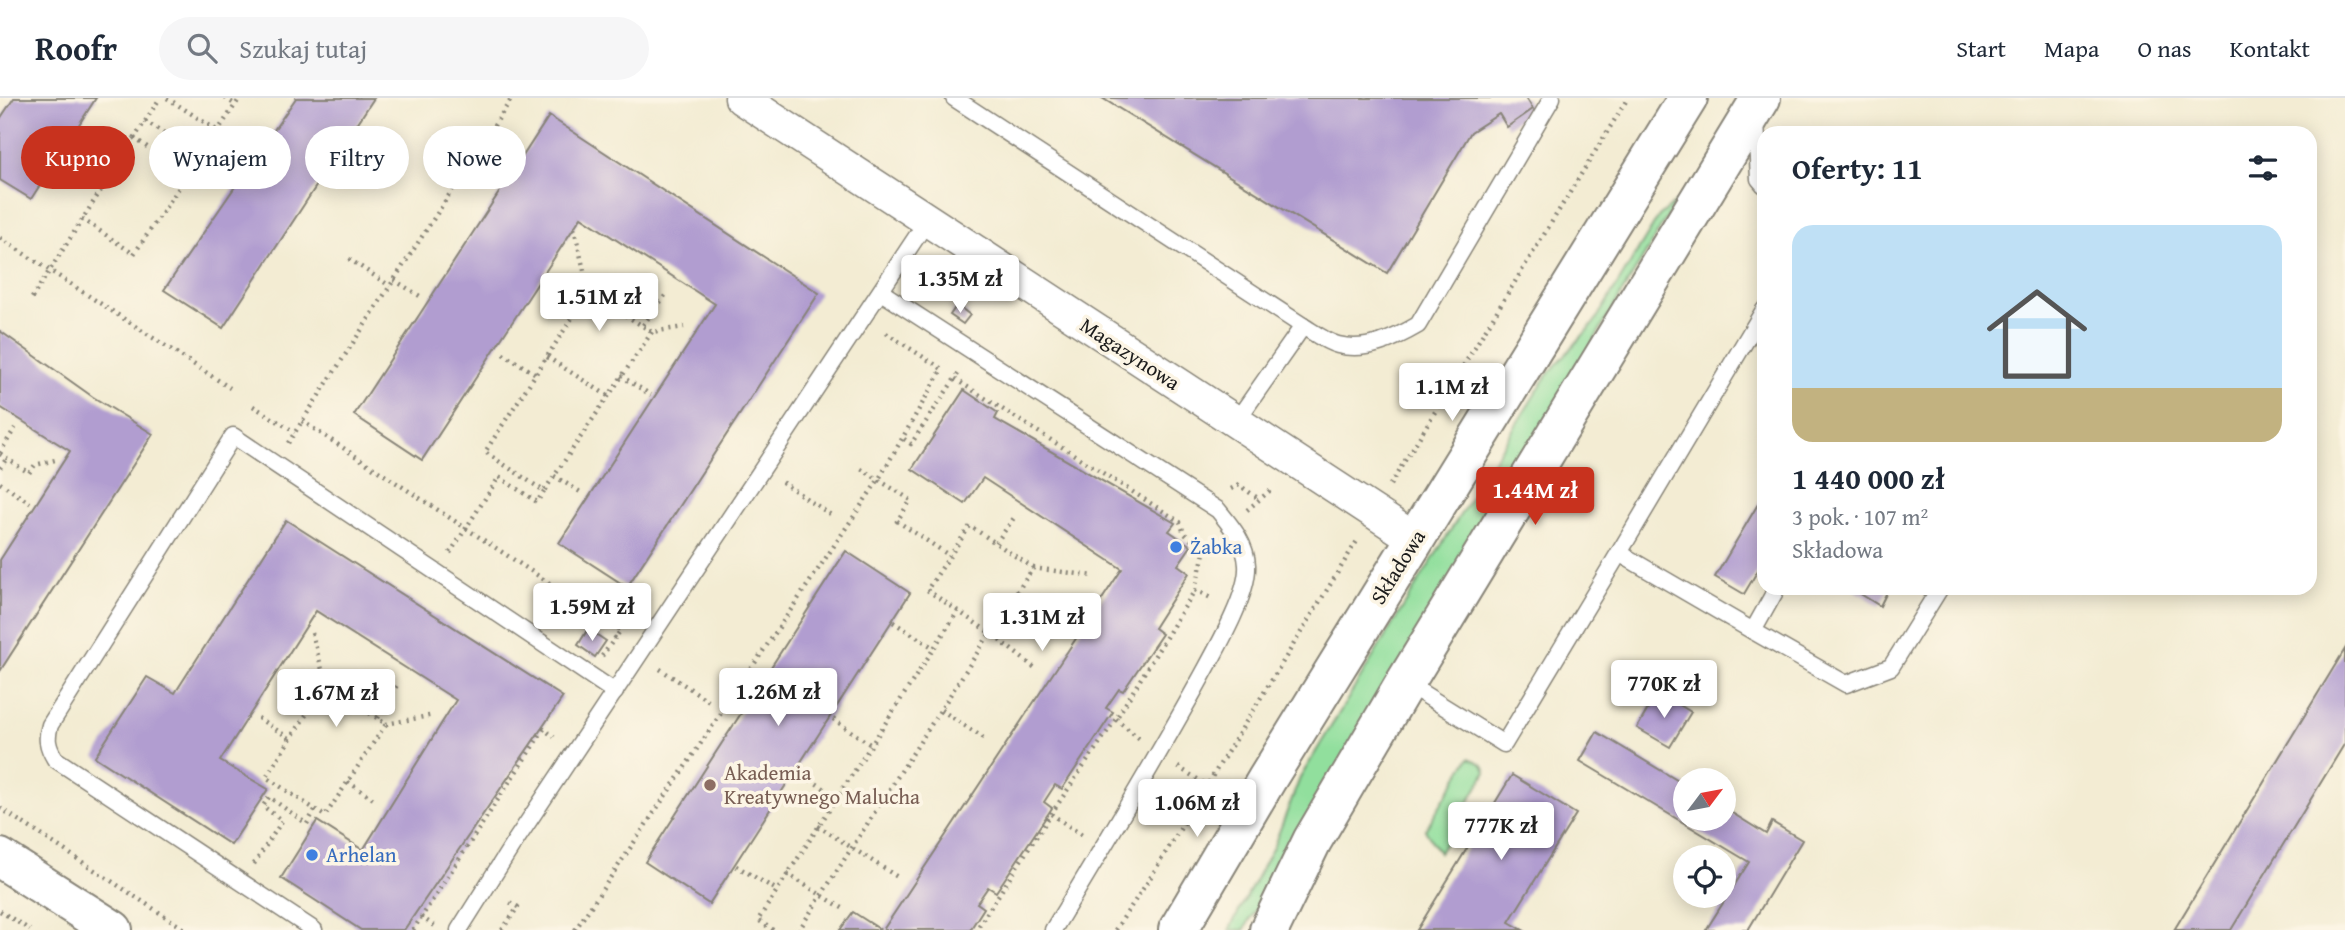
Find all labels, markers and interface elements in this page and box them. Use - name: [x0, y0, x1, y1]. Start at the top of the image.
- search box: [159, 17, 649, 80]
- text: Roofr: [35, 24, 117, 72]
- icon: search: [183, 29, 221, 67]
- text: Szukaj tutaj: [239, 29, 367, 68]
- text: Start: [1956, 31, 2006, 66]
- text: Mapa: [2044, 31, 2099, 66]
- text: O nas: [2137, 31, 2192, 66]
- text: Kontakt: [2230, 31, 2310, 66]
- chip: Kupno: [21, 126, 135, 189]
- chip: Wynajem: [149, 126, 291, 189]
- chip: Filtry: [305, 126, 409, 189]
- chip: Nowe: [423, 126, 526, 189]
- text: Oferty: 11: [1792, 146, 1923, 190]
- icon: filters: [2244, 149, 2282, 187]
- pin: 1.35M zł: [888, 256, 1032, 315]
- text: 1.35M zł: [917, 261, 1003, 294]
- icon: home: [1974, 271, 2100, 397]
- pin: 1.51M zł: [527, 274, 671, 333]
- text: 1.51M zł: [556, 279, 642, 312]
- street label: Magazynowa: [1074, 310, 1187, 398]
- pin: 1.1M zł: [1387, 364, 1517, 423]
- text: 1.1M zł: [1415, 369, 1489, 402]
- text: 1 440 000 zł: [1792, 456, 1945, 500]
- pin: 1.44M zł: [1463, 468, 1607, 527]
- text: 1.44M zł: [1492, 473, 1578, 506]
- text: 3 pok. · 107 m²: [1792, 500, 1928, 533]
- street label: Składowa: [1362, 523, 1433, 610]
- place label: Żabka: [1190, 531, 1243, 562]
- text: Składowa: [1792, 533, 1883, 566]
- marker: Żabka: [1168, 539, 1184, 555]
- pin: 1.59M zł: [520, 584, 664, 643]
- text: 1.59M zł: [549, 589, 635, 622]
- pin: 1.31M zł: [970, 594, 1114, 653]
- text: 1.31M zł: [999, 599, 1085, 632]
- pin: 770K zł: [1599, 660, 1729, 720]
- text: 770K zł: [1627, 666, 1701, 699]
- pin: 1.26M zł: [706, 668, 850, 728]
- pin: 1.67M zł: [264, 670, 408, 729]
- text: 1.26M zł: [735, 674, 821, 707]
- text: 1.67M zł: [293, 675, 379, 708]
- place label: Akademia Kreatywnego Malucha: [724, 757, 920, 812]
- north arrow: [1673, 768, 1736, 831]
- map controls: [1673, 768, 1736, 908]
- marker: Akademia Kreatywnego Malucha: [702, 777, 718, 793]
- pin: 1.06M zł: [1125, 780, 1269, 839]
- text: 1.06M zł: [1154, 785, 1240, 818]
- pin: 777K zł: [1436, 802, 1566, 862]
- text: 777K zł: [1464, 808, 1538, 841]
- place label: Arhelan: [326, 839, 397, 870]
- button: locate: [1673, 845, 1736, 908]
- marker: Arhelan: [304, 847, 320, 863]

